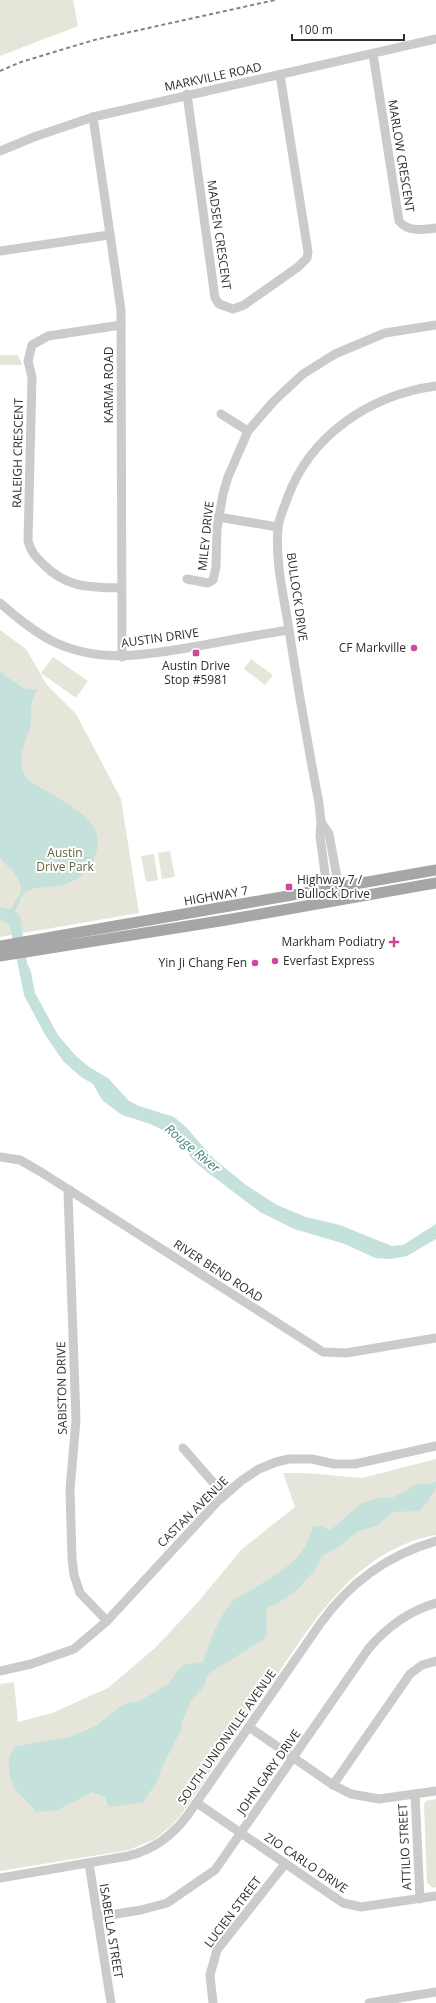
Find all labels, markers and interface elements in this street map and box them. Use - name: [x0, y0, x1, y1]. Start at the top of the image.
- scale bar: [292, 16, 404, 42]
- text: 100 m: [298, 21, 333, 38]
- street label: MARKVILLE ROAD: [163, 58, 263, 95]
- street label: MARLOW CRESCENT: [384, 98, 419, 214]
- street label: MADSEN CRESCENT: [203, 179, 236, 291]
- street label: KARMA ROAD: [100, 347, 117, 423]
- street label: RALEIGH CRESCENT: [8, 397, 27, 508]
- street label: MILEY DRIVE: [193, 500, 218, 572]
- street label: BULLOCK DRIVE: [283, 551, 312, 643]
- street label: AUSTIN DRIVE: [120, 624, 200, 651]
- place label: CF Markville: [339, 639, 406, 656]
- marker: CF Markville: [409, 643, 419, 653]
- marker: Austin Drive Stop #5981: [191, 648, 201, 658]
- place label: Austin Drive Stop #5981: [162, 657, 230, 688]
- park label: Austin Drive Park: [36, 844, 94, 875]
- place label: Highway 7 / Bullock Drive: [297, 871, 370, 902]
- street label: HIGHWAY 7: [182, 881, 250, 910]
- marker: Highway 7 / Bullock Drive: [284, 882, 294, 892]
- place label: Markham Podiatry: [281, 933, 386, 950]
- marker: Markham Podiatry: [388, 936, 400, 948]
- place label: Everfast Express: [283, 952, 375, 969]
- place label: Yin Ji Chang Fen: [159, 954, 247, 971]
- marker: Everfast Express: [270, 956, 280, 966]
- marker: Yin Ji Chang Fen: [250, 958, 260, 968]
- water label: Rouge River: [161, 1120, 225, 1177]
- street label: RIVER BEND ROAD: [170, 1235, 266, 1306]
- street label: SABISTON DRIVE: [52, 1341, 71, 1435]
- street label: CASTAN AVENUE: [153, 1472, 232, 1551]
- street label: SOUTH UNIONVILLE AVENUE: [173, 1666, 280, 1808]
- street label: JOHN GARY DRIVE: [232, 1726, 304, 1819]
- street label: ATTILIO STREET: [394, 1803, 415, 1891]
- street label: ZIO CARLO DRIVE: [261, 1828, 351, 1897]
- street label: LUCIEN STREET: [200, 1872, 265, 1951]
- street label: ISABELLA STREET: [96, 1882, 127, 1980]

